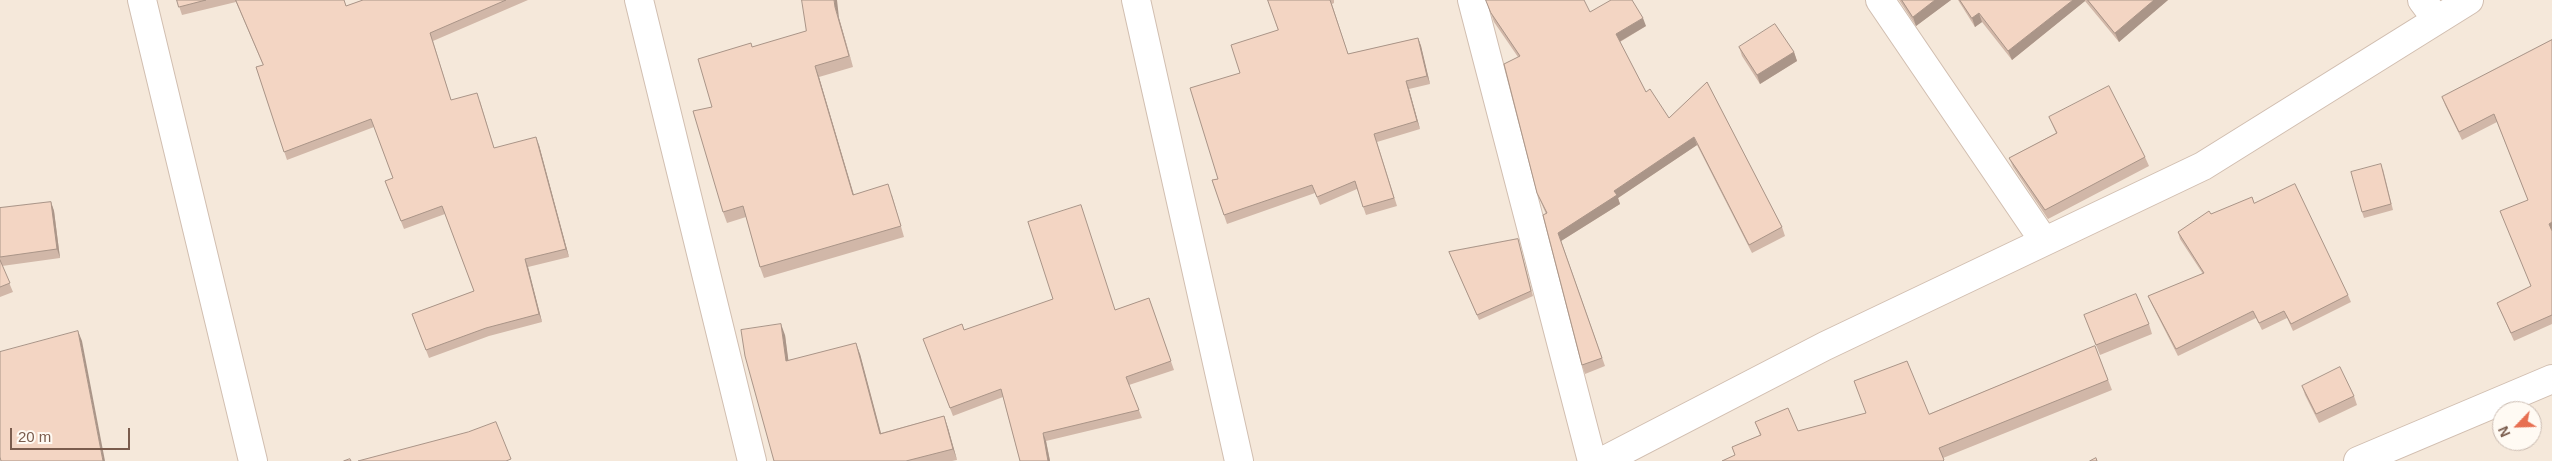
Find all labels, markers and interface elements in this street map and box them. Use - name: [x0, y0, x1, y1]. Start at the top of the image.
- north arrow: [2492, 401, 2542, 451]
- scale bar: [12, 418, 132, 450]
- text: N: [2495, 424, 2514, 440]
- text: 20 m: [18, 428, 51, 445]

